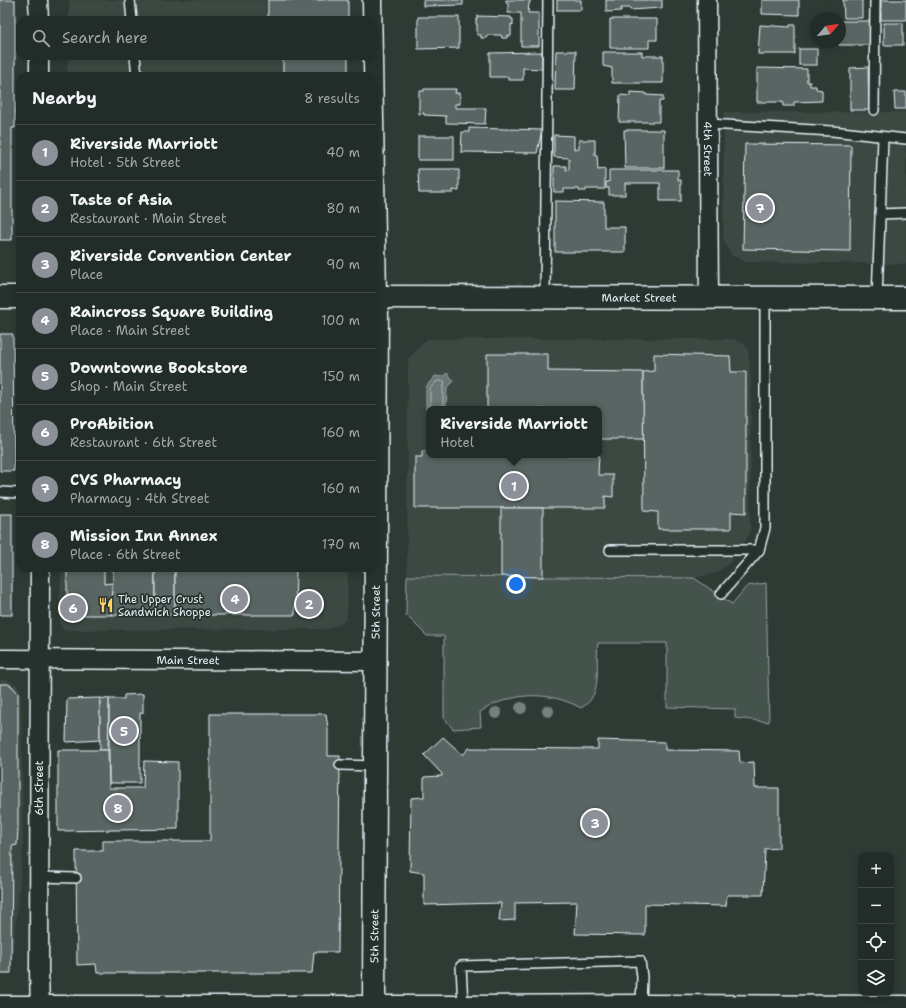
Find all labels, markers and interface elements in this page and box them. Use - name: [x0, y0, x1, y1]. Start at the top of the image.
- north arrow: [810, 12, 846, 48]
- search box: [16, 16, 376, 60]
- icon: search: [30, 27, 52, 49]
- text: Search here: [62, 28, 148, 48]
- text: Nearby: [32, 87, 97, 109]
- text: 8 results: [304, 90, 360, 107]
- street label: 4th Street: [700, 121, 715, 177]
- text: Riverside Marriott: [70, 134, 218, 154]
- text: 1: [42, 144, 48, 161]
- text: 40 m: [326, 144, 360, 161]
- text: Hotel · 5th Street: [70, 154, 180, 171]
- text: Taste of Asia: [70, 190, 172, 210]
- pin: 7: [747, 193, 773, 223]
- text: 2: [40, 200, 50, 217]
- text: 80 m: [326, 200, 360, 217]
- text: Restaurant · Main Street: [70, 210, 227, 227]
- text: Riverside Convention Center: [70, 246, 292, 266]
- text: 3: [40, 256, 50, 273]
- text: 90 m: [326, 256, 360, 273]
- text: Place: [70, 266, 103, 283]
- street label: Market Street: [601, 290, 677, 306]
- text: Raincross Square Building: [70, 302, 273, 322]
- text: 4: [40, 312, 50, 329]
- text: 100 m: [321, 312, 360, 329]
- text: Place · Main Street: [70, 322, 190, 339]
- text: Downtowne Bookstore: [70, 358, 248, 378]
- text: 5: [41, 368, 49, 385]
- text: 150 m: [322, 368, 360, 385]
- text: Shop · Main Street: [70, 378, 187, 395]
- popup: [426, 406, 602, 458]
- text: ProAbition: [70, 414, 154, 434]
- text: Riverside Marriott: [440, 414, 588, 434]
- text: 6: [40, 424, 50, 441]
- text: 160 m: [322, 424, 360, 441]
- text: Restaurant · 6th Street: [70, 434, 217, 451]
- text: Hotel: [440, 434, 474, 451]
- text: CVS Pharmacy: [70, 470, 181, 490]
- pin: 1: [501, 471, 527, 501]
- text: 7: [40, 480, 50, 497]
- text: 160 m: [322, 480, 360, 497]
- text: Pharmacy · 4th Street: [70, 490, 210, 507]
- text: Mission Inn Annex: [70, 526, 217, 546]
- text: 8: [40, 536, 50, 553]
- text: 170 m: [322, 536, 360, 553]
- text: Place · 6th Street: [70, 546, 181, 563]
- your location: [506, 574, 526, 594]
- pin: 4: [222, 584, 248, 614]
- street label: 5th Street: [369, 585, 384, 639]
- pin: 2: [296, 589, 322, 619]
- place label: The Upper Crust Sandwich Shoppe: [118, 592, 211, 620]
- pin: 6: [60, 593, 86, 623]
- restaurant icon: The Upper Crust Sandwich Shoppe: [97, 596, 115, 614]
- street label: Main Street: [156, 653, 220, 668]
- pin: 5: [111, 716, 137, 746]
- street label: 6th Street: [32, 760, 47, 816]
- pin: 8: [105, 793, 131, 823]
- pin: 3: [582, 808, 608, 838]
- map controls: [858, 852, 894, 996]
- button: +: [858, 852, 894, 888]
- button: −: [858, 888, 894, 924]
- street label: 5th Street: [367, 909, 382, 963]
- button: locate: [858, 924, 894, 960]
- button: layers: [858, 960, 894, 996]

